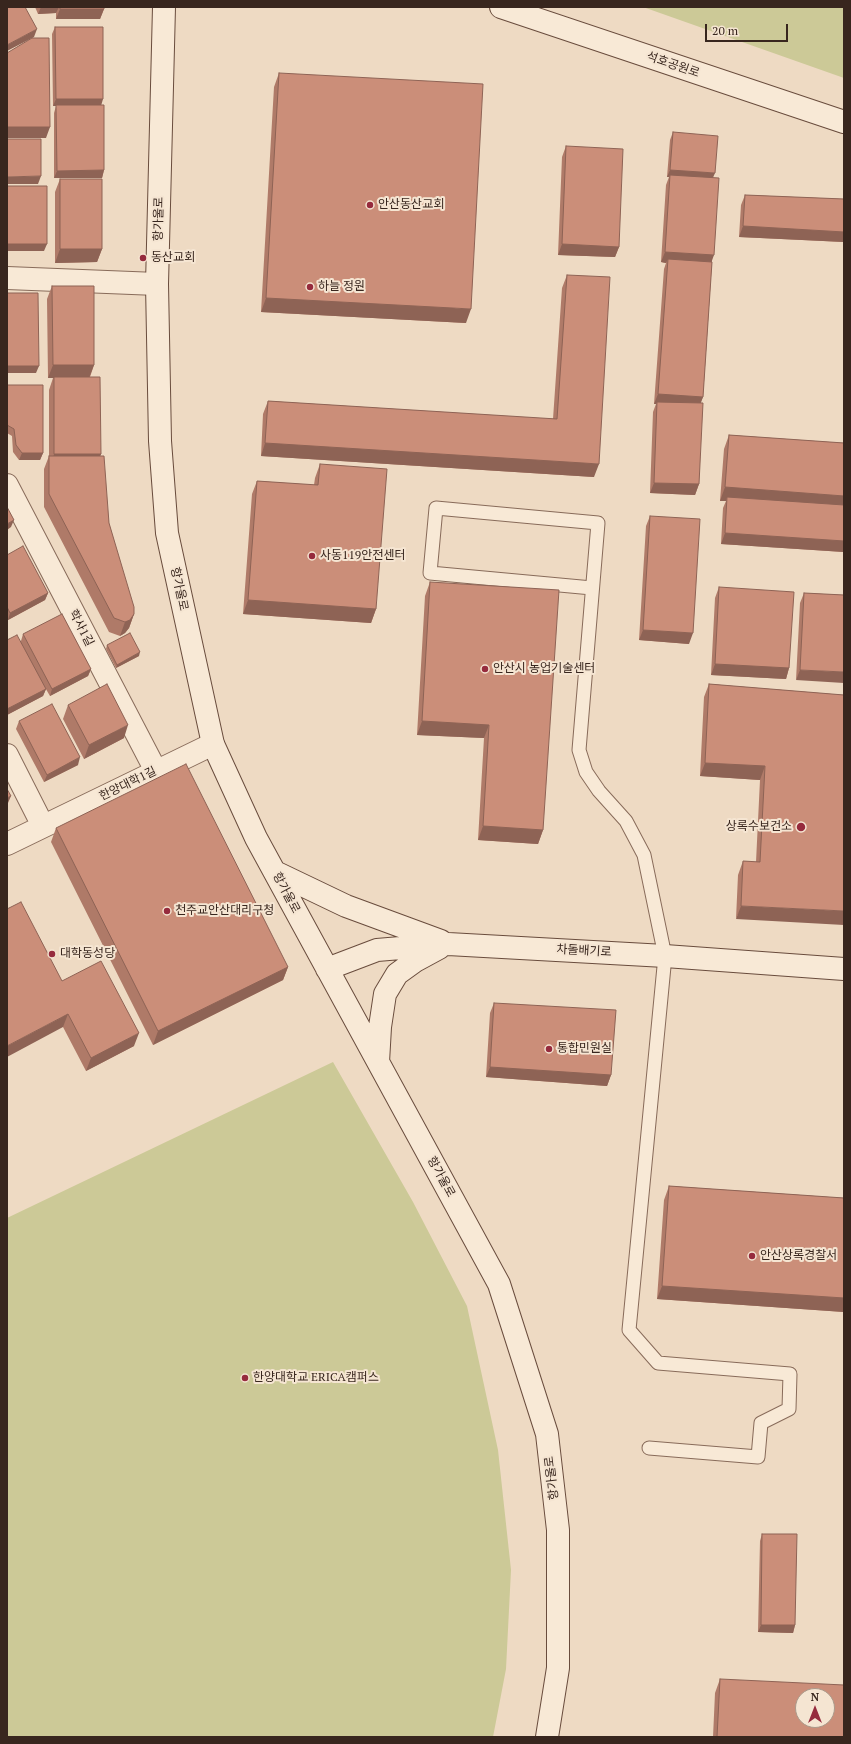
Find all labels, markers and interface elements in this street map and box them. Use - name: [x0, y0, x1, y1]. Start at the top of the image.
- scale bar: [707, 16, 790, 42]
- text: 20 m: [712, 23, 738, 38]
- street label: 석호공원로: [645, 49, 701, 81]
- street label: 항가울로: [151, 197, 167, 241]
- place label: 안산동산교회: [378, 198, 444, 212]
- marker: 안산동산교회: [365, 200, 375, 210]
- place label: 동산교회: [151, 251, 195, 265]
- marker: 동산교회: [138, 253, 148, 263]
- place label: 하늘 정원: [318, 280, 365, 294]
- marker: 하늘 정원: [305, 282, 315, 292]
- place label: 사동119안전센터: [320, 549, 405, 563]
- marker: 사동119안전센터: [307, 551, 317, 561]
- street label: 항가울로: [167, 566, 191, 612]
- street label: 학사1길: [66, 607, 96, 649]
- place label: 안산시 농업기술센터: [493, 662, 595, 676]
- marker: 안산시 농업기술센터: [480, 664, 490, 674]
- street label: 한양대학1길: [97, 764, 159, 804]
- place label: 상록수보건소: [726, 820, 792, 834]
- marker: 상록수보건소: [795, 821, 807, 833]
- street label: 항가울로: [269, 870, 303, 916]
- place label: 천주교안산대리구청: [175, 904, 274, 918]
- marker: 천주교안산대리구청: [162, 906, 172, 916]
- street label: 차돌배기로: [556, 942, 612, 960]
- place label: 대학동성당: [60, 947, 115, 961]
- marker: 대학동성당: [47, 949, 57, 959]
- place label: 통합민원실: [557, 1042, 612, 1056]
- marker: 통합민원실: [544, 1044, 554, 1054]
- street label: 항가울로: [424, 1154, 458, 1200]
- place label: 안산상록경찰서: [760, 1249, 837, 1263]
- marker: 안산상록경찰서: [747, 1251, 757, 1261]
- place label: 한양대학교 ERICA캠퍼스: [253, 1371, 379, 1385]
- marker: 한양대학교 ERICA캠퍼스: [240, 1373, 250, 1383]
- street label: 항가울로: [542, 1455, 562, 1501]
- north arrow: [795, 1688, 835, 1728]
- text: N: [811, 1690, 819, 1704]

